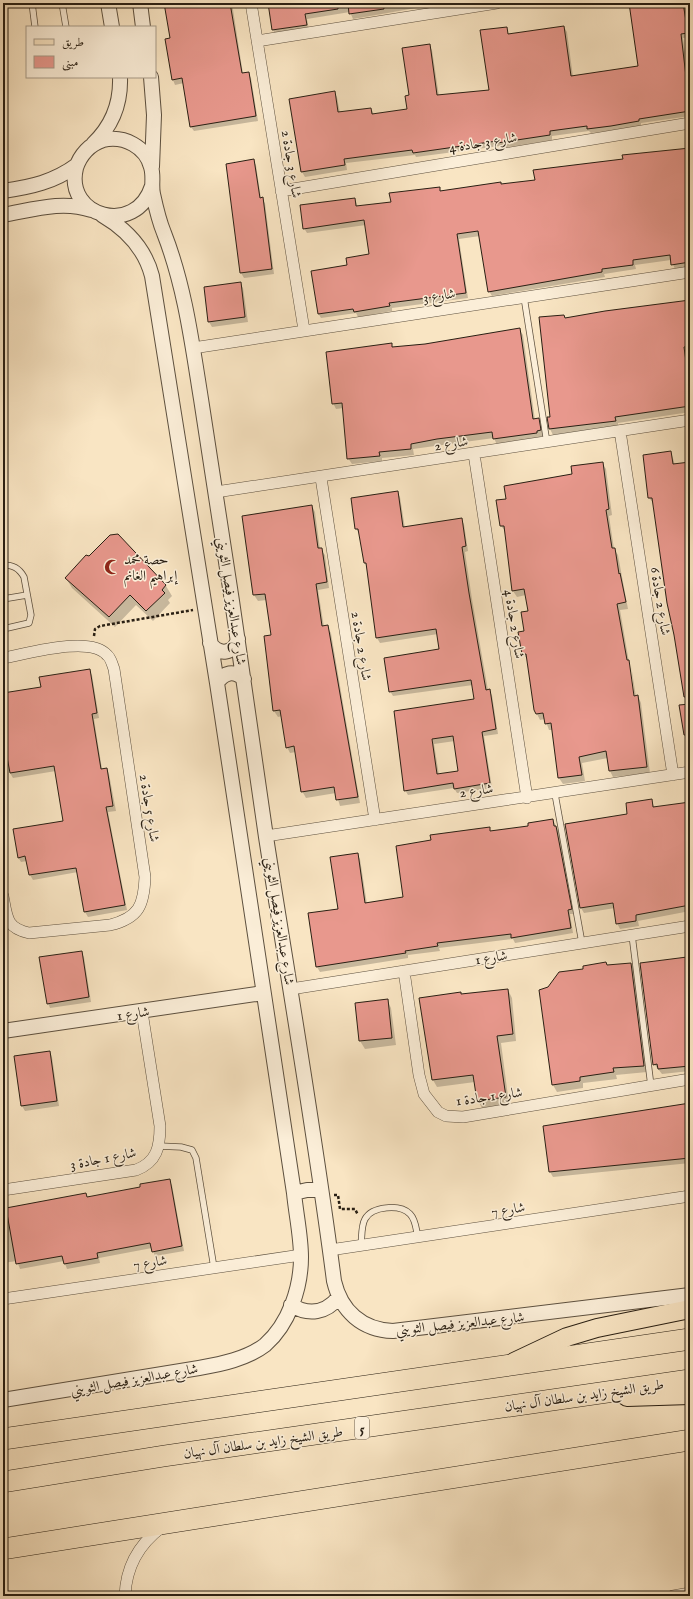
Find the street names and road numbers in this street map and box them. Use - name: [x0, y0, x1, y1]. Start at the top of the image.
- street label: شارع 3 جادة 2: [275, 129, 305, 200]
- street label: شارع 3 جادة 4: [448, 129, 519, 159]
- street label: شارع 3: [422, 285, 457, 309]
- street label: شارع 2: [433, 432, 470, 458]
- street label: شارع عبدالعزيز فيصل الثويني: [209, 536, 250, 667]
- street label: شارع 2 جادة 6: [644, 566, 674, 637]
- street label: شارع 2 جادة 4: [498, 588, 528, 661]
- street label: شارع 2 جادة 2: [345, 610, 375, 682]
- street label: شارع 5 جادة 2: [133, 773, 163, 844]
- street label: شارع 2: [458, 780, 495, 804]
- street label: شارع عبدالعزيز فيصل الثويني: [257, 856, 298, 987]
- street label: شارع 1: [474, 947, 509, 971]
- street label: شارع 1: [116, 1003, 151, 1027]
- street label: شارع 1 جادة 1: [455, 1083, 524, 1113]
- street label: شارع 1 جادة 3: [69, 1144, 138, 1176]
- street label: شارع 7: [490, 1198, 527, 1224]
- street label: شارع 7: [132, 1251, 169, 1277]
- street label: شارع عبدالعزيز فيصل الثويني: [395, 1308, 526, 1343]
- street label: شارع عبدالعزيز فيصل الثويني: [69, 1360, 200, 1403]
- street label: طريق الشيخ زايد بن سلطان آل نهيان: [503, 1376, 666, 1419]
- road number: 5: [355, 1417, 369, 1439]
- street label: طريق الشيخ زايد بن سلطان آل نهيان: [182, 1423, 345, 1466]

